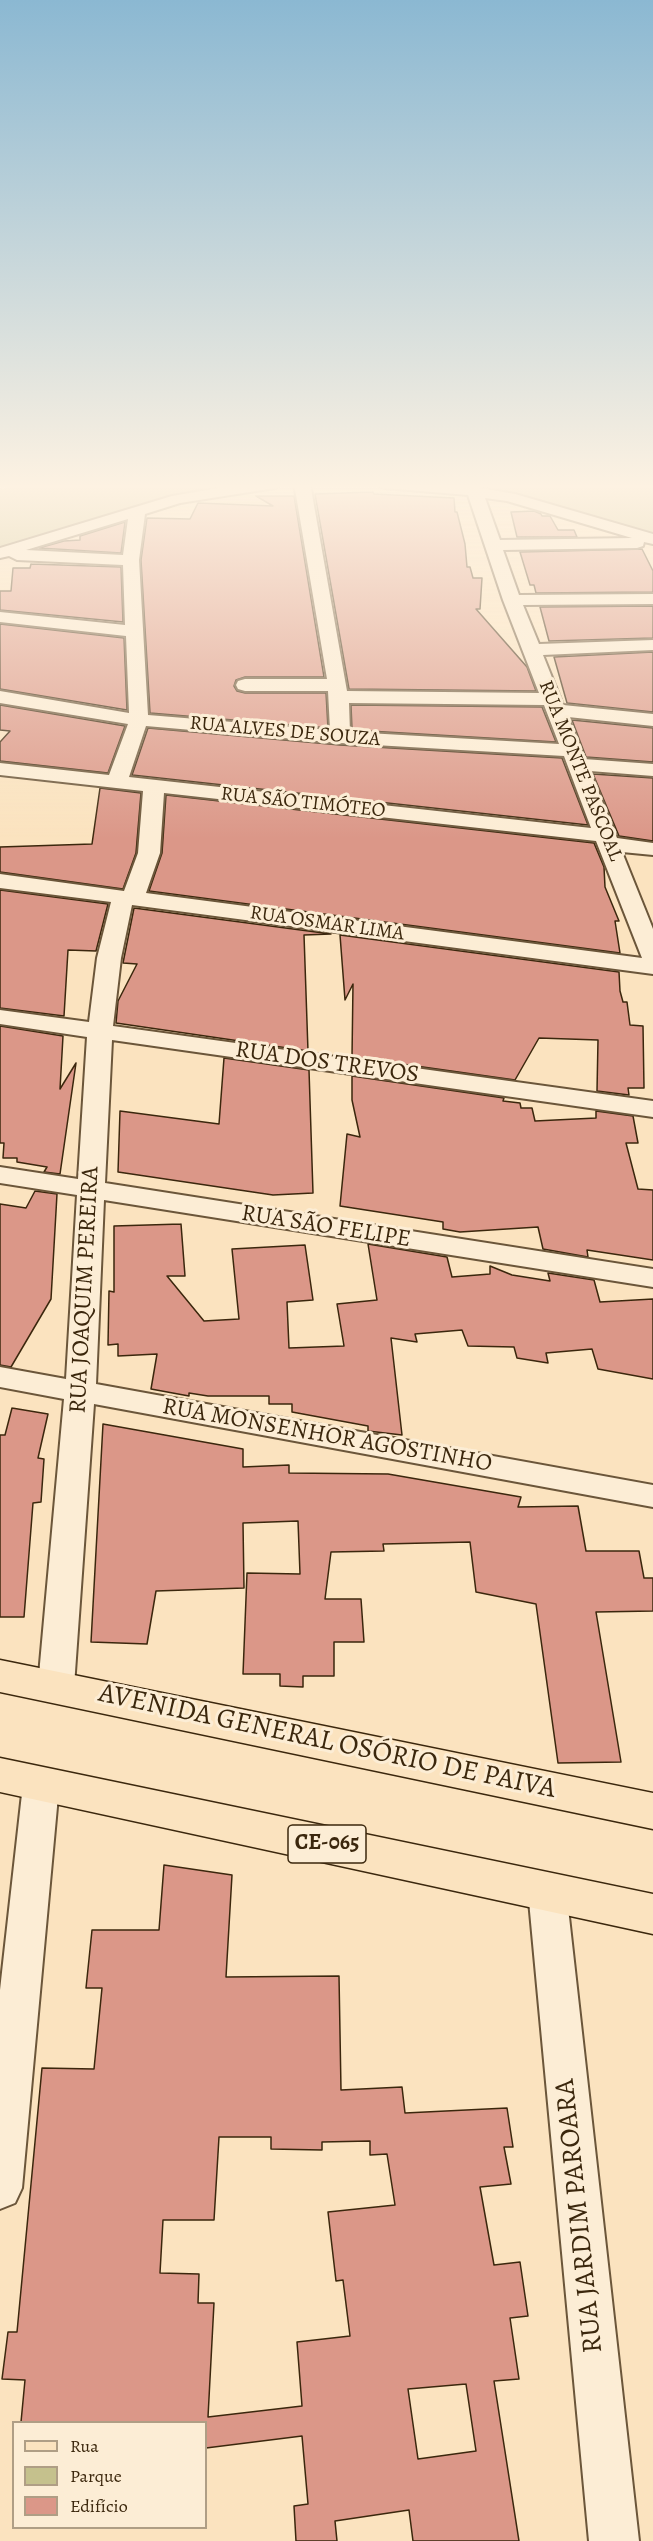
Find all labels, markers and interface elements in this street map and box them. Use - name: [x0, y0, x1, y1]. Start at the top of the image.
- street label: RUA MONTE PASCOAL: [533, 677, 627, 865]
- street label: RUA ALVES DE SOUZA: [189, 712, 381, 752]
- street label: RUA SÃO TIMÓTEO: [219, 782, 387, 824]
- street label: RUA OSMAR LIMA: [248, 901, 406, 947]
- street label: RUA DOS TREVOS: [233, 1036, 421, 1090]
- street label: RUA JOAQUIM PEREIRA: [64, 1166, 106, 1414]
- street label: RUA SÃO FELIPE: [239, 1199, 413, 1255]
- street label: RUA MONSENHOR AGOSTINHO: [160, 1393, 494, 1479]
- street label: AVENIDA GENERAL OSÓRIO DE PAIVA: [95, 1677, 559, 1807]
- road number: CE-065: [288, 1825, 366, 1863]
- street label: RUA JARDIM PAROARA: [549, 2077, 611, 2355]
- legend: [12, 2421, 207, 2529]
- text: Rua: [70, 2434, 99, 2458]
- text: Parque: [70, 2464, 122, 2488]
- text: Edifício: [70, 2494, 128, 2518]

